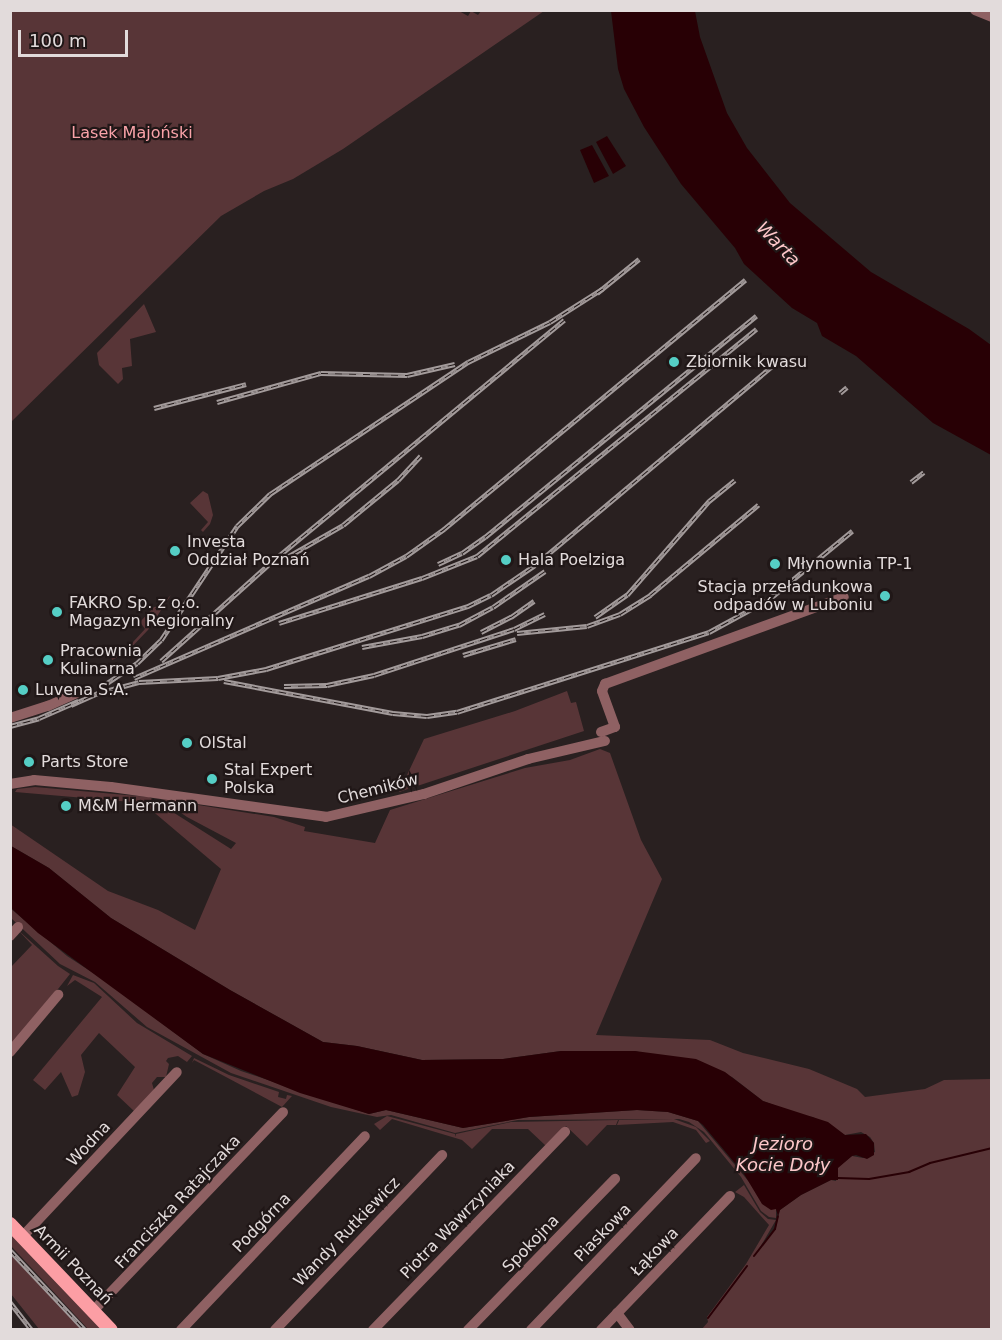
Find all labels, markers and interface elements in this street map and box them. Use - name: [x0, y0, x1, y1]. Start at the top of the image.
- scale bar: [21, 18, 130, 56]
- text: 100 m: [29, 30, 87, 51]
- park label: Lasek Majoński: [71, 123, 193, 143]
- water label: Warta: [752, 217, 804, 271]
- place label: Zbiornik kwasu: [686, 352, 807, 372]
- marker: Zbiornik kwasu: [667, 355, 681, 369]
- place label: Investa Oddział Poznań: [187, 532, 310, 570]
- marker: Investa Oddział Poznań: [168, 544, 182, 558]
- place label: Hala Poelziga: [518, 550, 625, 570]
- marker: Hala Poelziga: [499, 553, 513, 567]
- place label: Młynownia TP-1: [787, 554, 912, 574]
- marker: Młynownia TP-1: [768, 557, 782, 571]
- place label: Stacja przeładunkowa odpadów w Luboniu: [697, 577, 873, 615]
- marker: Stacja przeładunkowa odpadów w Luboniu: [878, 589, 892, 603]
- place label: FAKRO Sp. z o.o. Magazyn Regionalny: [69, 593, 234, 631]
- marker: FAKRO Sp. z o.o. Magazyn Regionalny: [50, 605, 64, 619]
- place label: Pracownia Kulinarna: [60, 641, 142, 679]
- marker: Pracownia Kulinarna: [41, 653, 55, 667]
- place label: Luvena S.A.: [35, 680, 129, 700]
- marker: Luvena S.A.: [16, 683, 30, 697]
- place label: OlStal: [199, 733, 247, 753]
- marker: OlStal: [180, 736, 194, 750]
- place label: Parts Store: [41, 752, 128, 772]
- marker: Parts Store: [22, 755, 36, 769]
- place label: Stal Expert Polska: [224, 760, 312, 798]
- street label: Chemików: [336, 770, 420, 808]
- marker: Stal Expert Polska: [205, 772, 219, 786]
- place label: M&M Hermann: [78, 796, 197, 816]
- marker: M&M Hermann: [59, 799, 73, 813]
- street label: Wodna: [63, 1117, 115, 1171]
- street label: Franciszka Ratajczaka: [111, 1131, 245, 1273]
- water label: Jezioro Kocie Doły: [736, 1134, 830, 1176]
- street label: Piotra Wawrzyniaka: [397, 1157, 519, 1283]
- street label: Wandy Rutkiewicz: [290, 1173, 404, 1291]
- street label: Podgórna: [229, 1189, 295, 1257]
- street label: Piaskowa: [571, 1200, 635, 1266]
- street label: Spokojna: [499, 1211, 563, 1277]
- street label: Armii Poznań: [30, 1221, 116, 1309]
- street label: Łąkowa: [627, 1224, 683, 1280]

